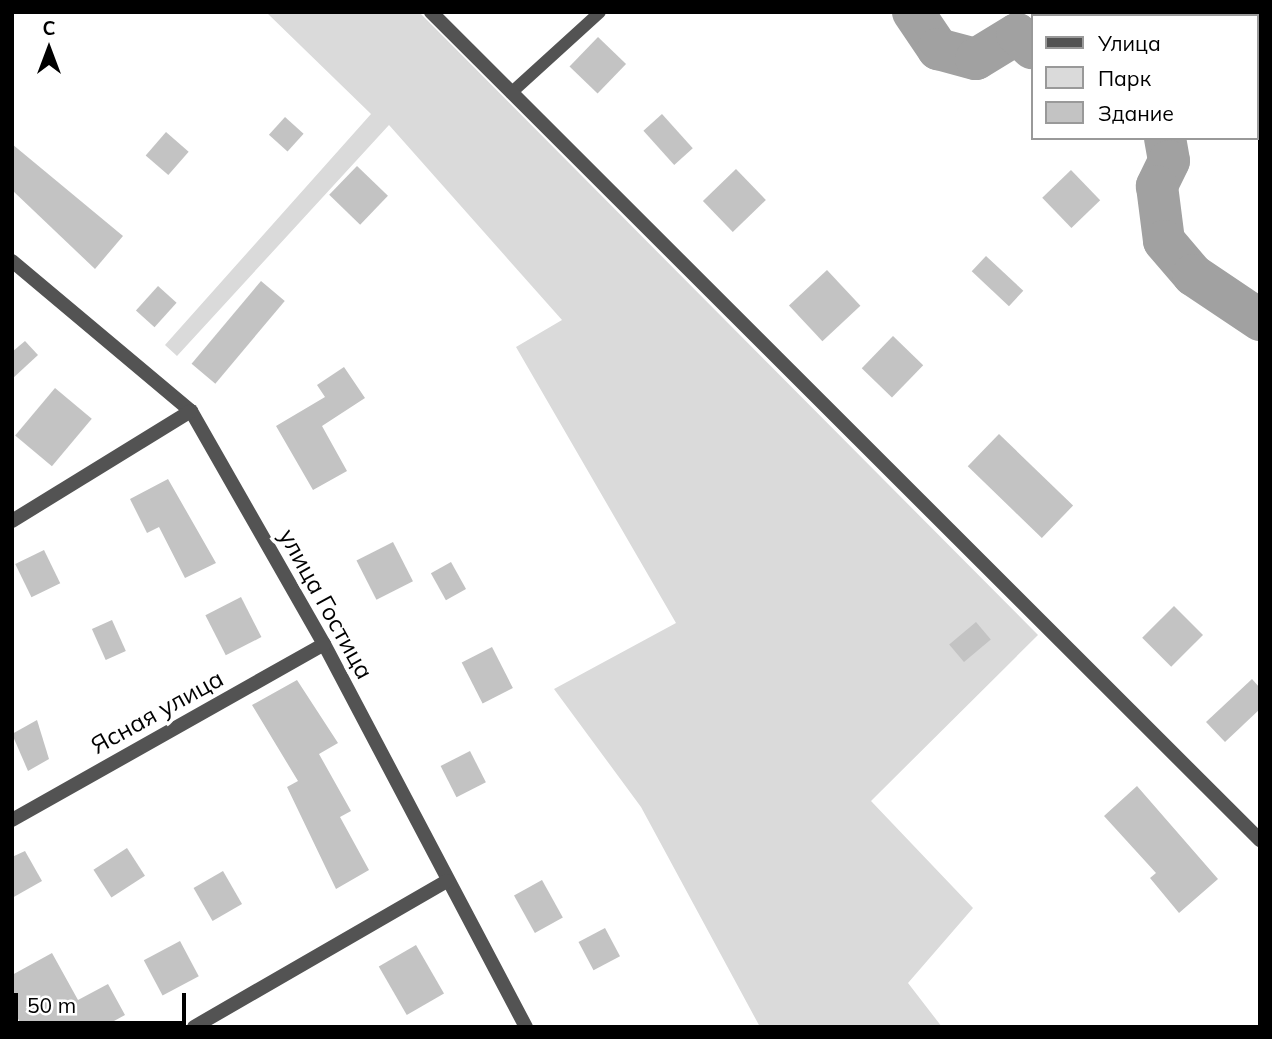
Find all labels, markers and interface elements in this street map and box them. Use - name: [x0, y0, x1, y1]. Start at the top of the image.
- north arrow: [14, 14, 84, 84]
- legend: [1030, 14, 1258, 140]
- text: С: [42, 16, 56, 40]
- text: Улица: [1098, 30, 1161, 56]
- text: Парк: [1098, 65, 1151, 91]
- text: Здание: [1098, 100, 1174, 126]
- street label: улица Гостица: [273, 524, 379, 684]
- street label: Ясная улица: [86, 664, 228, 760]
- scale bar: [18, 979, 189, 1023]
- text: 50 m: [27, 992, 76, 1018]

